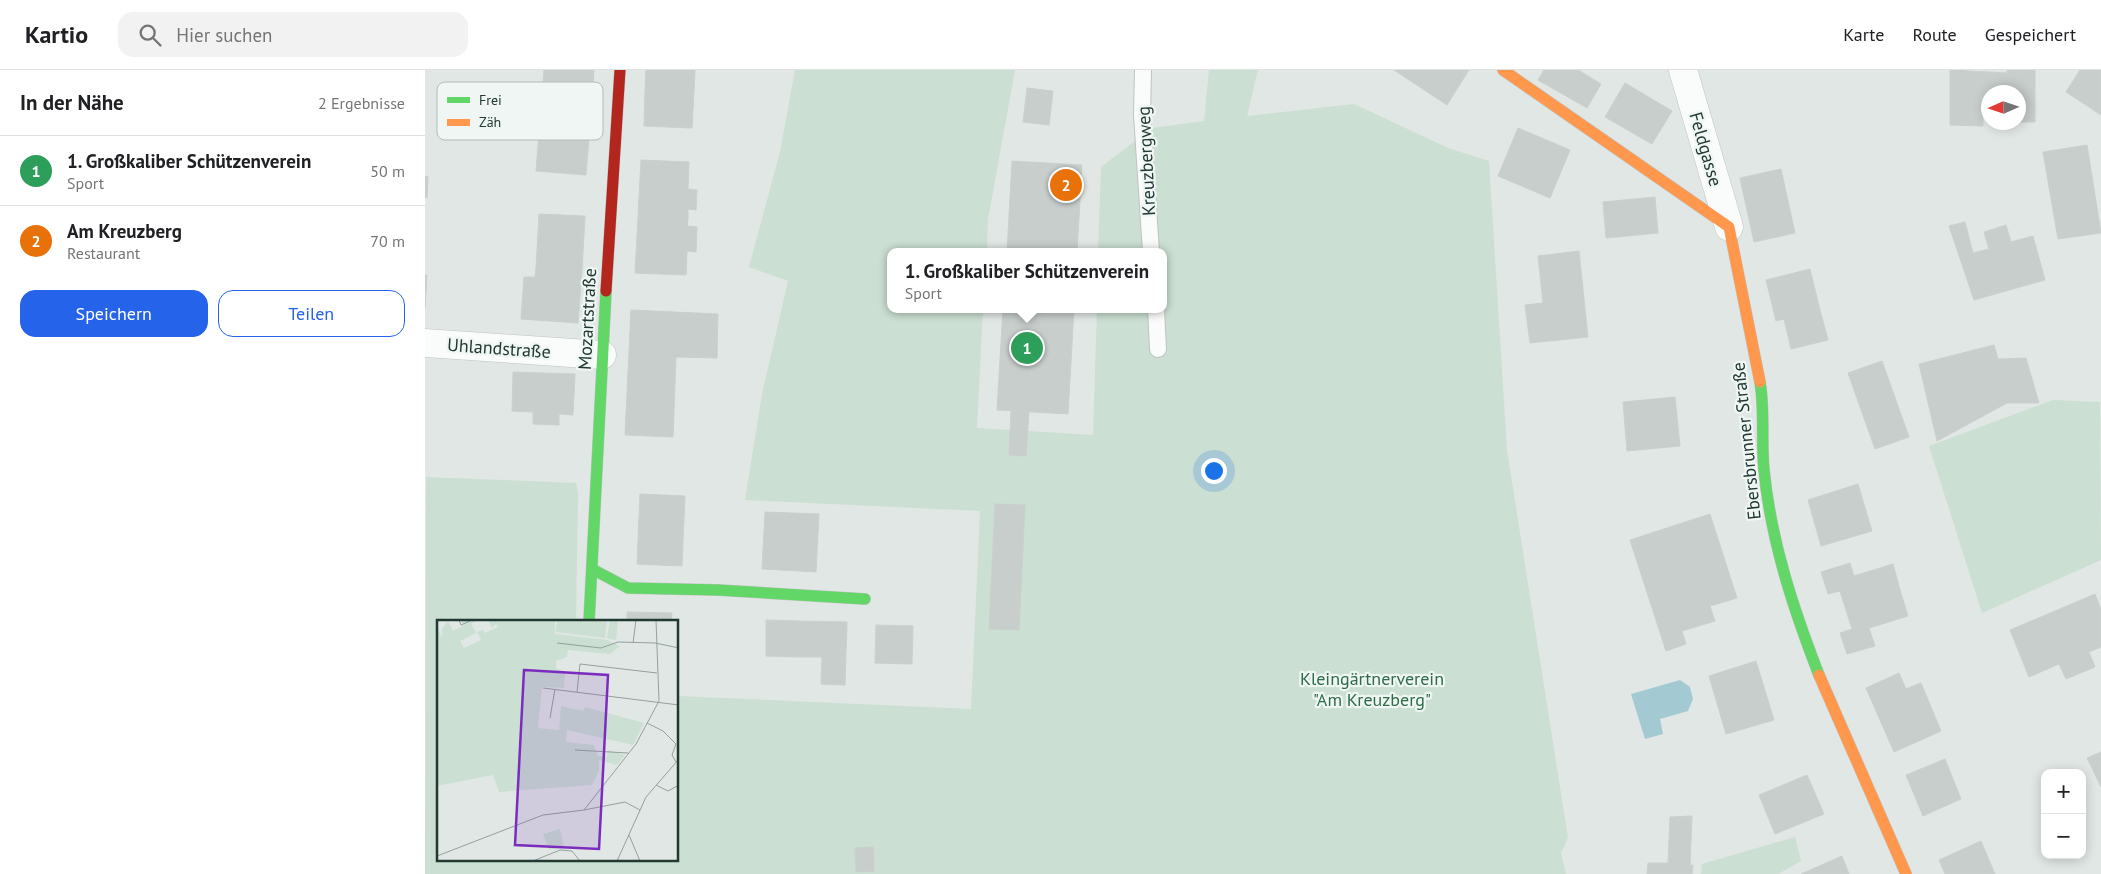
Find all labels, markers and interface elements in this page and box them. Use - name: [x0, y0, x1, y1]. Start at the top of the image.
- search box: [118, 12, 468, 57]
- text: Kartio: [25, 19, 88, 50]
- icon: search: [136, 21, 164, 49]
- text: Hier suchen: [176, 23, 272, 47]
- text: Karte: [1843, 23, 1884, 46]
- text: Route: [1912, 23, 1957, 46]
- text: Gespeichert: [1985, 23, 2076, 46]
- legend: [437, 82, 603, 140]
- north arrow: [1981, 85, 2026, 130]
- text: In der Nähe: [20, 89, 124, 116]
- text: Frei: [479, 91, 502, 109]
- text: 2 Ergebnisse: [318, 93, 405, 113]
- street label: Kreuzbergweg: [1132, 106, 1160, 216]
- street label: Feldgasse: [1684, 109, 1728, 189]
- text: Zäh: [479, 113, 501, 131]
- text: 1. Großkaliber Schützenverein: [67, 149, 311, 173]
- text: 1: [31, 161, 41, 181]
- text: 50 m: [370, 161, 405, 181]
- pin: 2: [1050, 166, 1082, 204]
- text: Sport: [67, 173, 104, 193]
- text: Am Kreuzberg: [67, 219, 182, 243]
- text: 2: [31, 231, 41, 251]
- text: 70 m: [370, 231, 405, 251]
- text: Restaurant: [67, 243, 140, 263]
- popup: [887, 248, 1167, 313]
- text: 1. Großkaliber Schützenverein: [905, 259, 1149, 283]
- street label: Mozartstraße: [573, 268, 601, 370]
- text: Sport: [905, 283, 942, 303]
- button: Speichern: [20, 290, 208, 337]
- button: Teilen: [218, 290, 405, 337]
- pin: 1: [1011, 329, 1043, 367]
- street label: Uhlandstraße: [446, 333, 552, 363]
- street label: Ebersbrunner Straße: [1726, 361, 1766, 521]
- your location: [1201, 458, 1227, 484]
- inset map: [437, 620, 679, 862]
- park label: Kleingärtnerverein "Am Kreuzberg": [1300, 667, 1444, 711]
- map controls: [2041, 769, 2086, 859]
- button: +: [2041, 769, 2086, 814]
- button: −: [2041, 814, 2086, 859]

